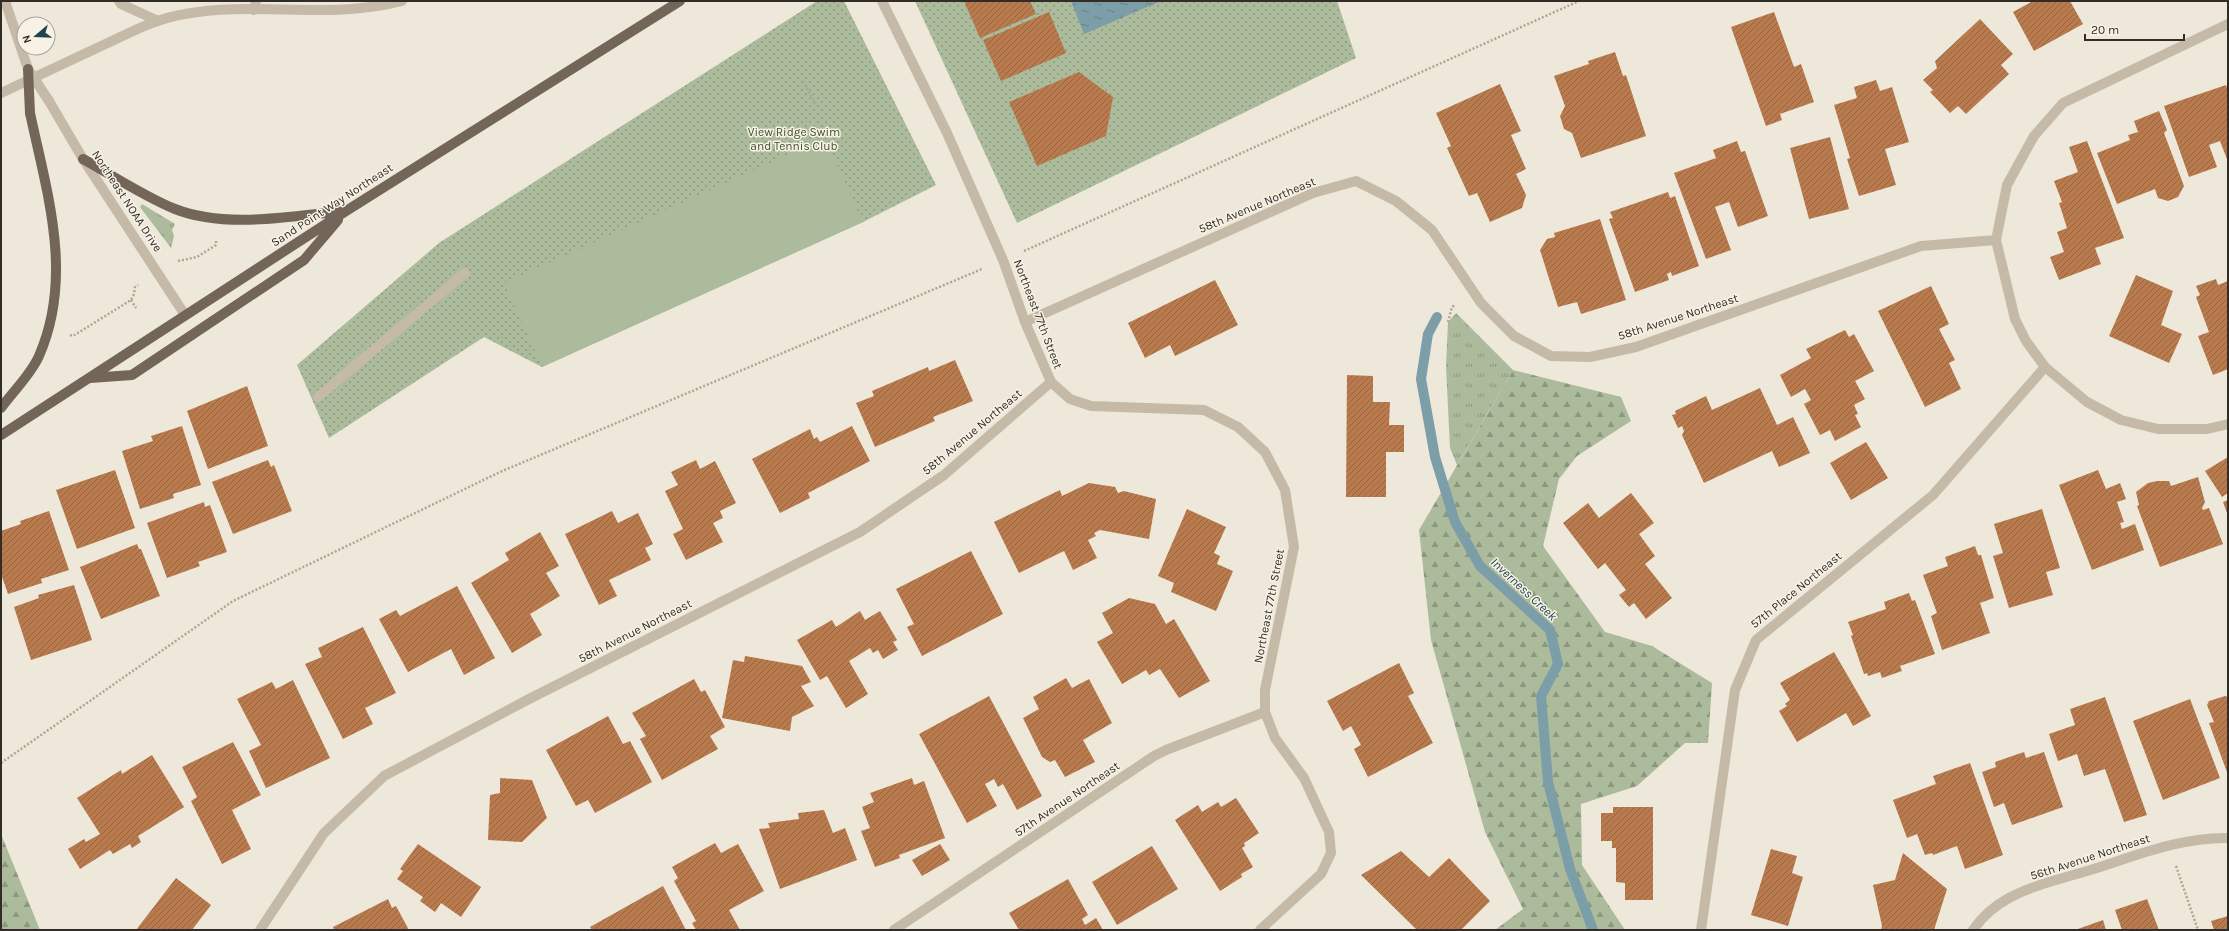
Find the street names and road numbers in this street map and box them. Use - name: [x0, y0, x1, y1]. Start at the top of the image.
- street label: Northeast NOAA Drive: [89, 148, 165, 254]
- street label: Sand Point Way Northeast: [269, 160, 396, 250]
- street label: 58th Avenue Northeast: [1196, 174, 1318, 236]
- street label: Northeast 77th Street: [1011, 257, 1066, 371]
- street label: 58th Avenue Northeast: [1616, 291, 1740, 343]
- street label: 58th Avenue Northeast: [919, 386, 1025, 478]
- street label: Northeast 77th Street: [1251, 547, 1287, 664]
- street label: 57th Place Northeast: [1748, 549, 1845, 631]
- street label: 58th Avenue Northeast: [576, 596, 695, 666]
- street label: 57th Avenue Northeast: [1012, 758, 1123, 839]
- street label: 56th Avenue Northeast: [2028, 831, 2152, 883]

